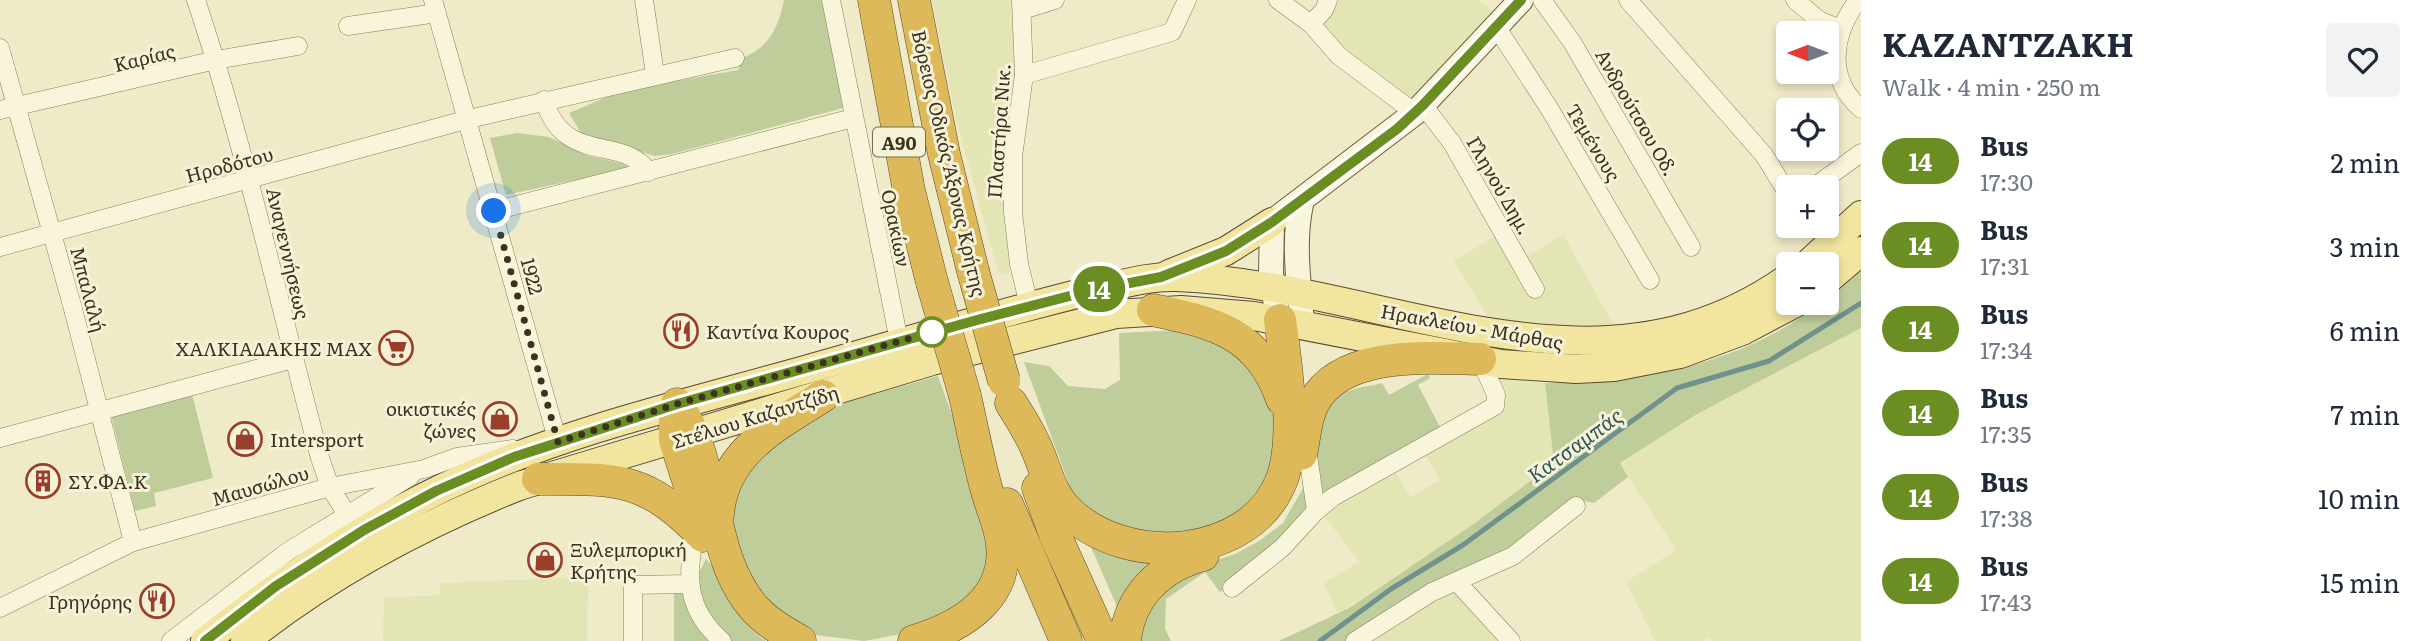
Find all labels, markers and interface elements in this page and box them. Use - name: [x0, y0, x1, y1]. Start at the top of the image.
- text: ΚΑΖΑΝΤΖΑΚΗ: [1882, 18, 2134, 67]
- north arrow: [1776, 21, 1839, 84]
- map controls: [1776, 21, 1839, 315]
- button: heart: [2326, 23, 2400, 97]
- street label: Βόρειος Οδικός Άξονας Κρήτης: [906, 27, 994, 299]
- street label: Καρίας: [110, 36, 178, 78]
- street label: Ανδρούτσου Οδ.: [1589, 43, 1685, 181]
- street label: Πλαστήρα Νικ.: [979, 62, 1017, 200]
- text: Walk · 4 min · 250 m: [1882, 69, 2101, 103]
- street label: Τεμένους: [1560, 98, 1628, 186]
- button: locate: [1776, 98, 1839, 161]
- text: Bus: [1980, 125, 2028, 164]
- road number: Α90: [873, 127, 925, 156]
- street label: Γληνού Δημ.: [1460, 131, 1540, 239]
- street label: Ηροδότου: [182, 139, 276, 189]
- text: 2 min: [2331, 142, 2400, 181]
- text: 14: [1909, 143, 1932, 178]
- text: 17:30: [1980, 164, 2033, 198]
- button: +: [1776, 175, 1839, 238]
- street label: Αναγεννήσεως: [260, 184, 318, 322]
- street label: Ορακίων: [875, 187, 919, 269]
- your location: [476, 193, 511, 228]
- text: Bus: [1980, 209, 2028, 248]
- text: 3 min: [2330, 226, 2400, 265]
- text: 14: [1909, 227, 1932, 262]
- street label: Μπαλαλή: [64, 243, 114, 335]
- text: 17:31: [1980, 248, 2029, 282]
- button: −: [1776, 252, 1839, 315]
- street label: 1922: [515, 255, 551, 297]
- line badge: 14: [1068, 266, 1130, 312]
- text: 14: [1087, 271, 1111, 306]
- text: Bus: [1980, 293, 2028, 332]
- street label: Ηρακλείου - Μάρθας: [1379, 296, 1565, 356]
- text: 6 min: [2330, 310, 2400, 349]
- text: 14: [1909, 311, 1932, 346]
- restaurant icon: Καντίνα Κουρος: [662, 312, 700, 350]
- place label: Καντίνα Κουρος: [706, 317, 849, 345]
- unlabelled marker: [917, 317, 947, 347]
- supermarket icon: ΧΑΛΚΙΑΔΑΚΗΣ MAX: [377, 329, 415, 367]
- text: 17:34: [1980, 332, 2032, 366]
- place label: ΧΑΛΚΙΑΔΑΚΗΣ MAX: [176, 334, 373, 362]
- street label: Στέλιου Καζαντζίδη: [668, 377, 842, 455]
- text: Bus: [1980, 377, 2028, 416]
- place label: οικιστικές ζώνες: [386, 394, 476, 444]
- text: 7 min: [2331, 394, 2400, 433]
- text: 14: [1909, 395, 1932, 430]
- water label: Κατσαμπάς: [1520, 399, 1628, 489]
- shop icon: οικιστικές ζώνες: [481, 400, 519, 438]
- text: 17:35: [1980, 416, 2031, 450]
- shop icon: Intersport: [226, 420, 264, 458]
- place label: Intersport: [270, 425, 364, 453]
- street label: Μαυσώλου: [208, 458, 312, 512]
- text: Bus: [1980, 461, 2028, 500]
- building icon: ΣΥ.ΦΑ.Κ: [24, 462, 62, 500]
- place label: ΣΥ.ΦΑ.Κ: [68, 467, 148, 495]
- text: 10 min: [2318, 478, 2400, 517]
- text: 14: [1909, 479, 1932, 514]
- text: 17:38: [1980, 500, 2032, 534]
- place label: Ξυλεμπορική Κρήτης: [570, 535, 687, 585]
- shop icon: Ξυλεμπορική Κρήτης: [526, 541, 564, 579]
- text: Bus: [1980, 545, 2028, 584]
- text: 15 min: [2320, 562, 2400, 601]
- text: 14: [1909, 563, 1932, 598]
- restaurant icon: Γρηγόρης: [138, 582, 176, 620]
- text: 17:43: [1980, 584, 2032, 618]
- place label: Γρηγόρης: [48, 587, 132, 615]

